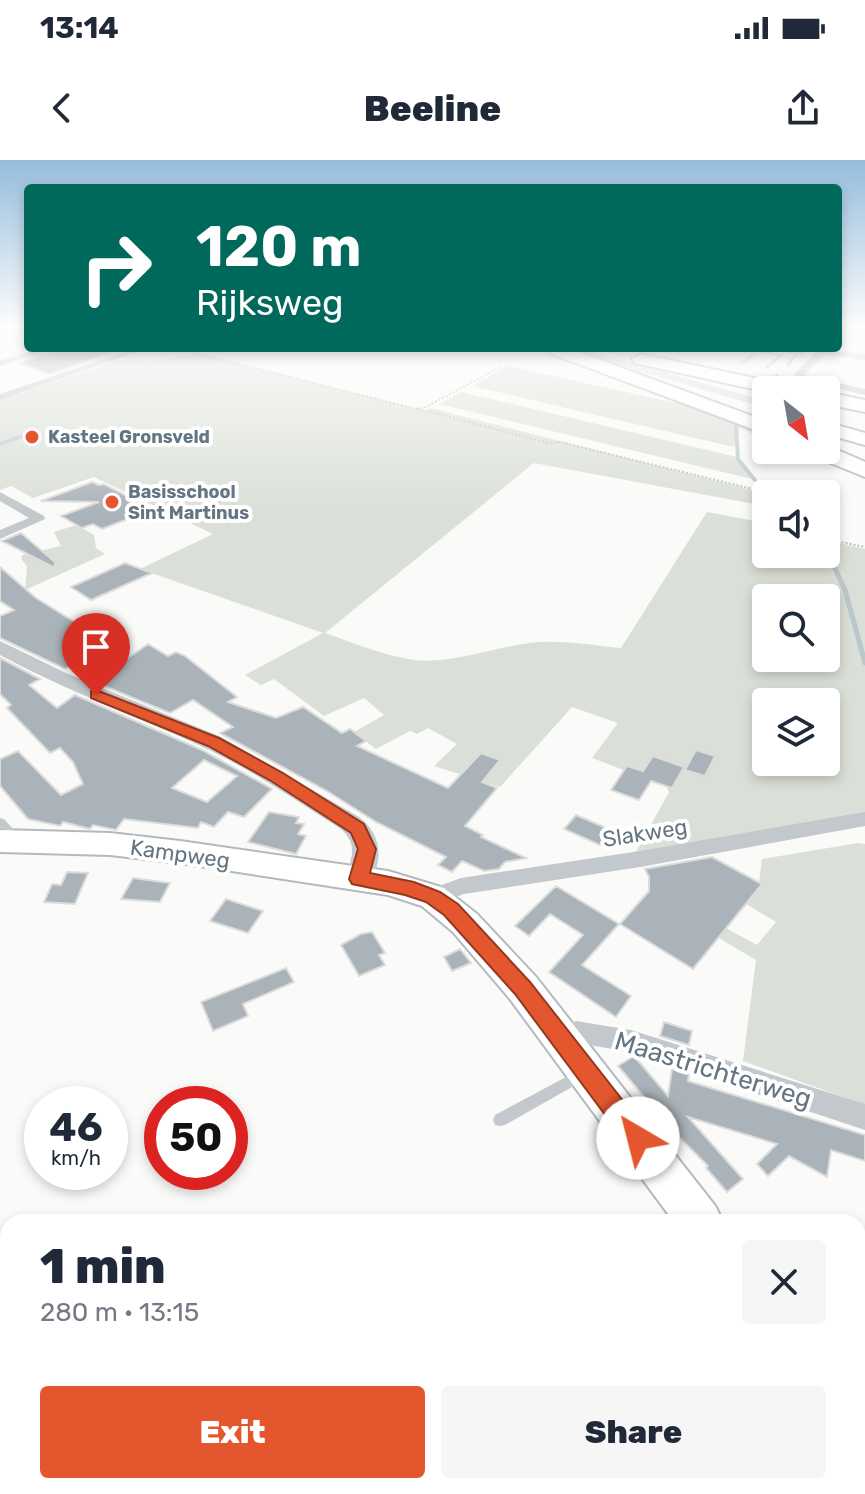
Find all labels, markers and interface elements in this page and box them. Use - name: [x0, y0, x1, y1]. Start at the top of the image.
- text: 13:14: [40, 10, 119, 46]
- icon: back: [40, 86, 84, 130]
- icon: share: [781, 86, 825, 130]
- text: Beeline: [364, 87, 501, 130]
- text: 120 m: [196, 214, 362, 280]
- icon: right: [64, 216, 168, 320]
- text: Rijksweg: [196, 281, 344, 324]
- north arrow: [752, 376, 840, 464]
- map controls: [752, 376, 840, 776]
- place label: Kasteel Gronsveld: [48, 426, 210, 448]
- marker: Kasteel Gronsveld: [23, 428, 41, 446]
- button: sound: [752, 480, 840, 568]
- place label: Basisschool Sint Martinus: [128, 481, 249, 524]
- marker: Basisschool Sint Martinus: [103, 493, 121, 511]
- button: search: [752, 584, 840, 672]
- pin: [62, 613, 130, 695]
- icon: arrive: [74, 625, 118, 669]
- button: layers: [752, 688, 840, 776]
- street label: Slakweg: [601, 813, 689, 853]
- street label: Kampweg: [128, 834, 232, 874]
- street label: Maastrichterweg: [611, 1025, 815, 1115]
- speed limit sign: 50: [144, 1086, 248, 1190]
- position arrow: [596, 1096, 680, 1180]
- text: 46: [49, 1104, 103, 1151]
- text: km/h: [51, 1146, 101, 1170]
- text: 1 min: [40, 1238, 166, 1295]
- button: close: [742, 1240, 826, 1324]
- text: 280 m · 13:15: [40, 1297, 199, 1328]
- button: Exit: [40, 1386, 425, 1478]
- button: Share: [441, 1386, 826, 1478]

